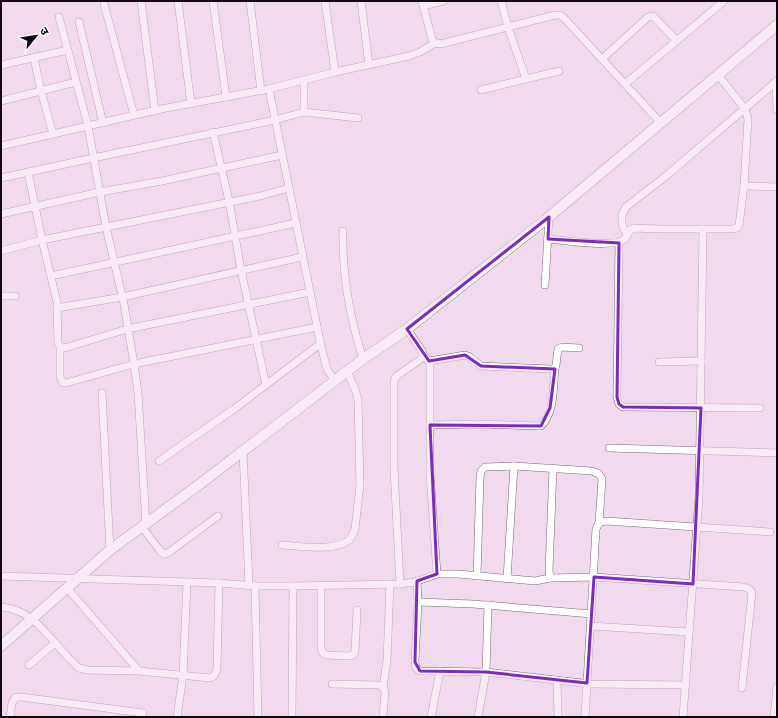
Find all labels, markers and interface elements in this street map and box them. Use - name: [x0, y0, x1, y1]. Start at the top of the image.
- north arrow: [16, 16, 56, 56]
- text: उ: [37, 25, 52, 38]

